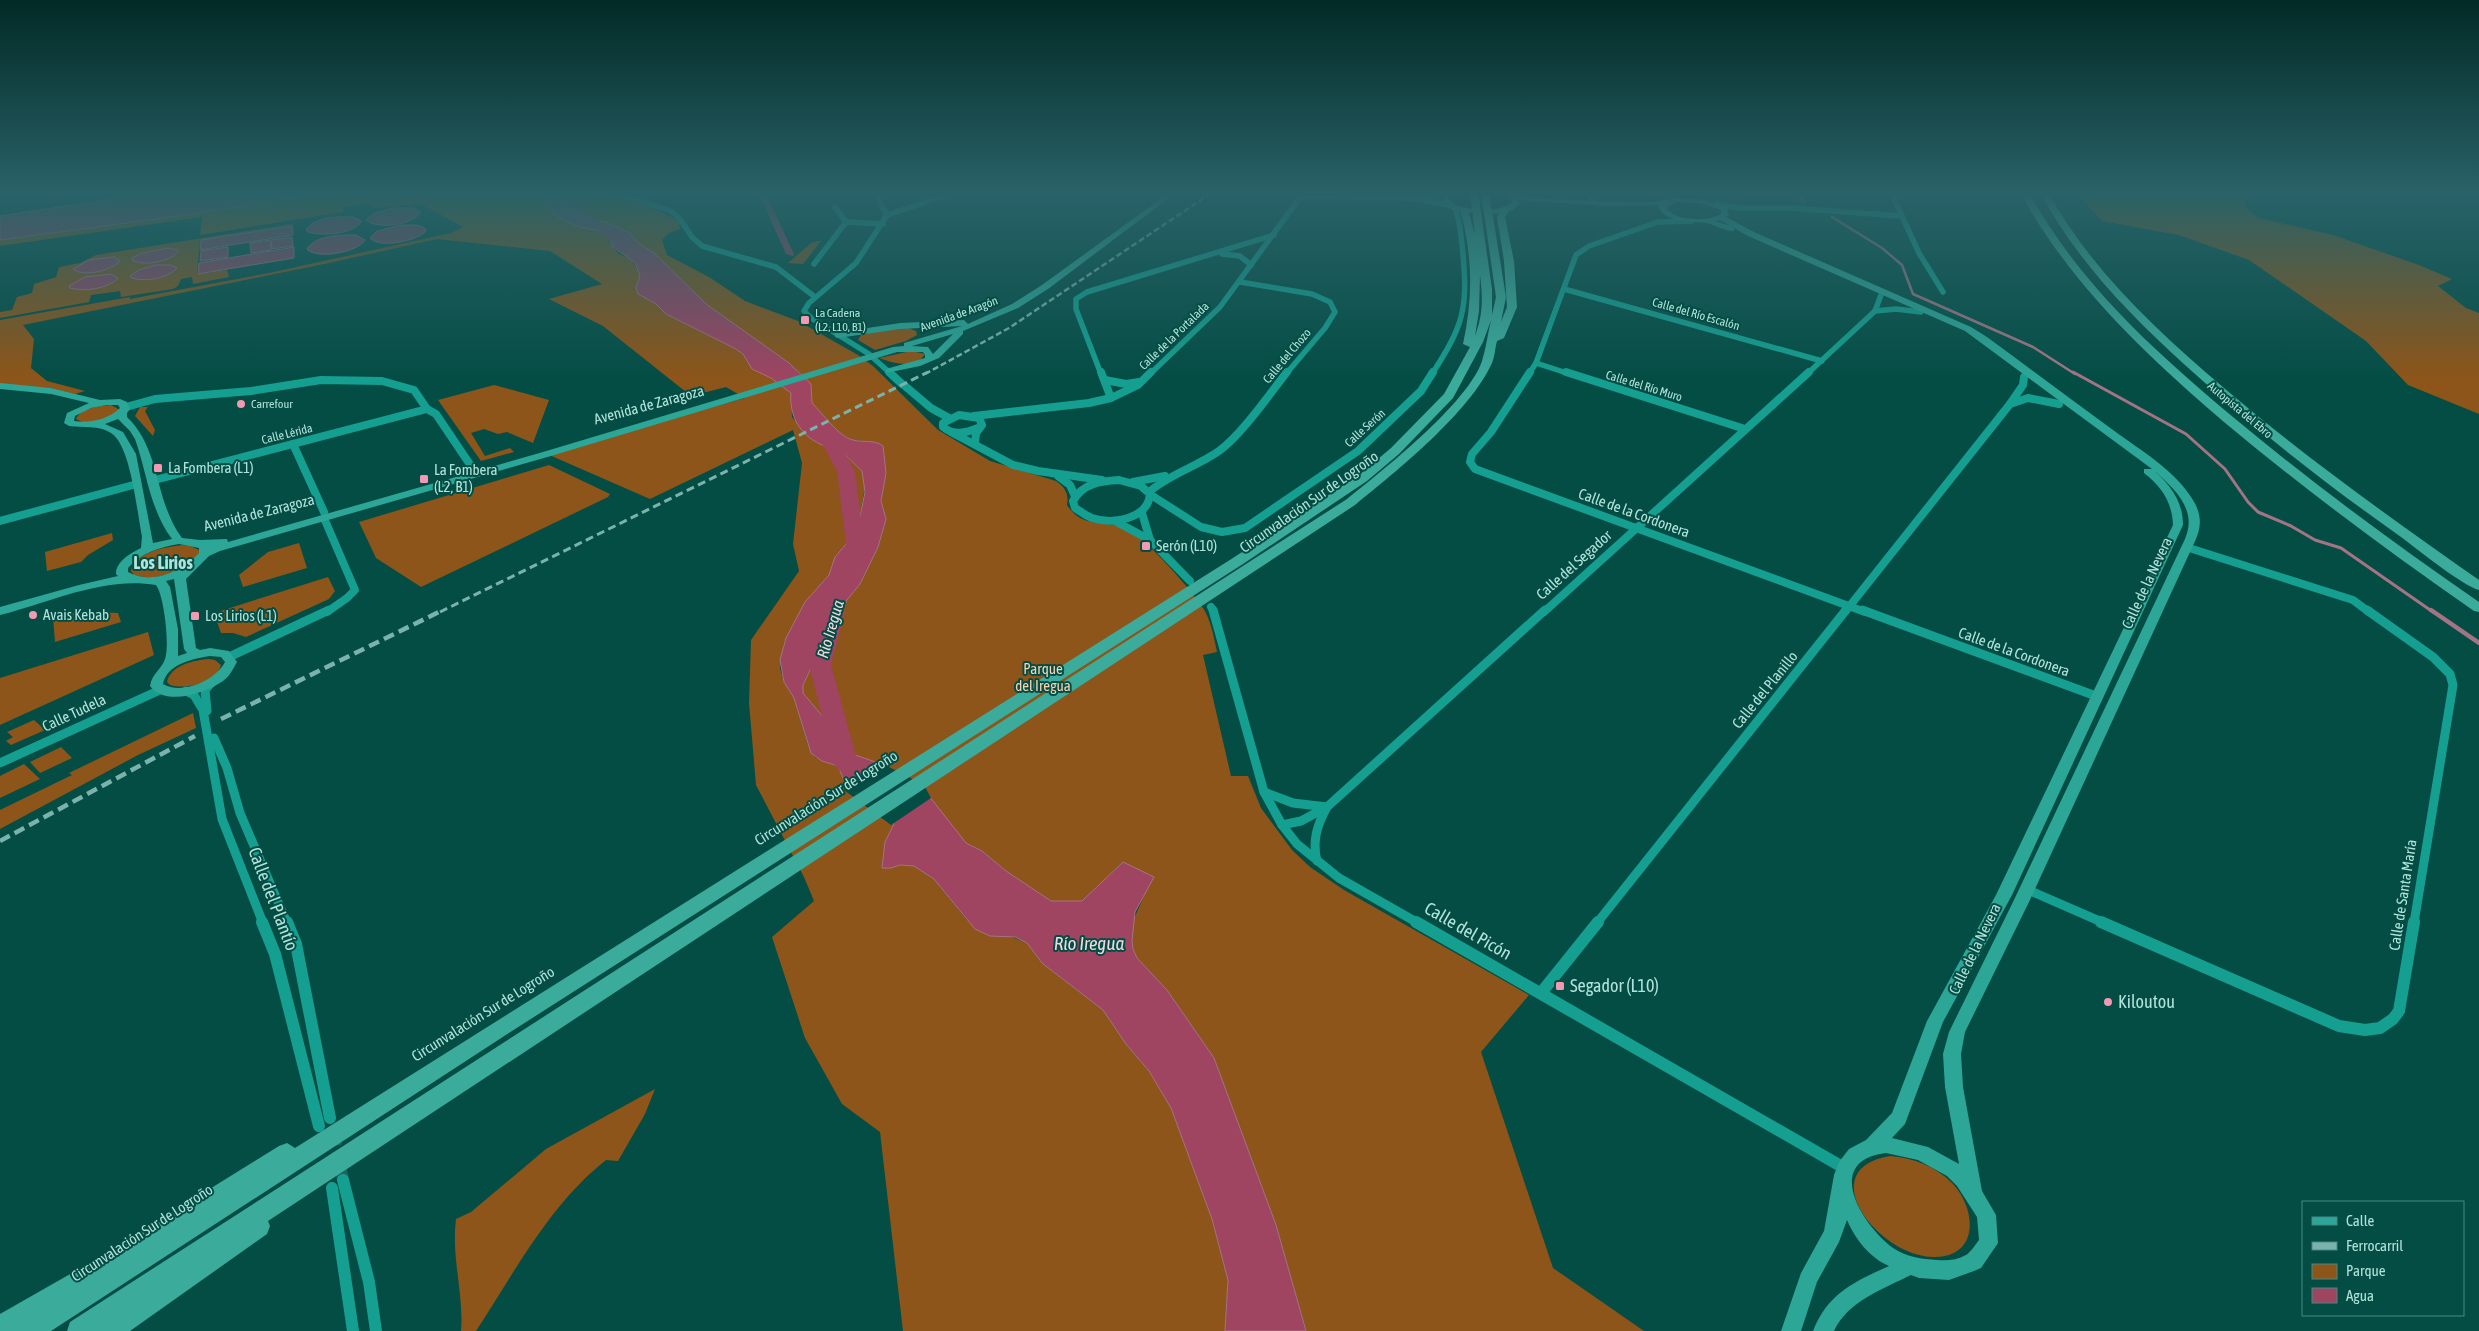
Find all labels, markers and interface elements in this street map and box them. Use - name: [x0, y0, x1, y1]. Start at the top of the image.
- street label: Avenida de Aragón: [918, 293, 1000, 335]
- street label: Calle del Río Escalón: [1651, 295, 1741, 333]
- street label: Calle de la Portalada: [1136, 299, 1212, 373]
- place label: La Cadena (L2, L10, B1): [815, 306, 866, 334]
- marker: La Cadena (L2, L10, B1): [799, 314, 811, 326]
- street label: Calle del Chozo: [1260, 326, 1314, 386]
- street label: Calle del Río Muro: [1604, 368, 1684, 404]
- street label: Autopista del Ebro: [2205, 379, 2275, 441]
- street label: Avenida de Zaragoza: [592, 382, 706, 427]
- place label: Carrefour: [251, 397, 293, 411]
- marker: Carrefour: [235, 398, 247, 410]
- street label: Calle Serón: [1342, 406, 1388, 450]
- street label: Calle Lérida: [260, 421, 314, 447]
- street label: Circunvalación Sur de Logroño: [1236, 447, 1381, 556]
- place label: La Fombera (L1): [168, 459, 254, 476]
- place label: La Fombera (L2, B1): [434, 461, 497, 495]
- marker: La Fombera (L1): [152, 462, 164, 474]
- marker: La Fombera (L2, B1): [418, 473, 430, 485]
- street label: Calle de la Cordonera: [1576, 485, 1692, 541]
- street label: Avenida de Zaragoza: [202, 491, 316, 534]
- street label: Calle del Segador: [1533, 526, 1615, 603]
- street label: Calle de la Nevera: [2118, 534, 2175, 631]
- place label: Serón (L10): [1156, 537, 1217, 554]
- marker: Serón (L10): [1140, 540, 1152, 552]
- district label: Los Lirios: [133, 552, 193, 573]
- water label: Río Iregua: [813, 597, 848, 660]
- place label: Avais Kebab: [43, 606, 109, 623]
- place label: Los Lirios (L1): [205, 607, 277, 624]
- marker: Avais Kebab: [27, 609, 39, 621]
- marker: Los Lirios (L1): [189, 610, 201, 622]
- street label: Calle de la Cordonera: [1956, 624, 2072, 680]
- street label: Calle del Planillo: [1728, 648, 1801, 732]
- park label: Parque del Iregua: [1015, 660, 1071, 694]
- street label: Calle Tudela: [39, 690, 108, 735]
- street label: Circunvalación Sur de Logroño: [751, 747, 900, 849]
- street label: Calle de Santa María: [2385, 838, 2420, 952]
- street label: Calle del Plantío: [244, 844, 303, 953]
- street label: Calle del Picón: [1421, 897, 1515, 964]
- street label: Calle de la Nevera: [1945, 901, 2004, 997]
- water label: Río Iregua: [1054, 932, 1124, 954]
- street label: Circunvalación Sur de Logroño: [408, 963, 557, 1065]
- place label: Segador (L10): [1570, 975, 1659, 996]
- marker: Segador (L10): [1554, 980, 1566, 992]
- place label: Kiloutou: [2118, 991, 2175, 1012]
- marker: Kiloutou: [2102, 996, 2114, 1008]
- street label: Circunvalación Sur de Logroño: [68, 1180, 216, 1285]
- legend: [2302, 1201, 2464, 1316]
- text: Calle: [2346, 1212, 2375, 1229]
- text: Ferrocarril: [2346, 1237, 2403, 1254]
- text: Parque: [2346, 1262, 2386, 1279]
- text: Agua: [2346, 1287, 2374, 1304]

